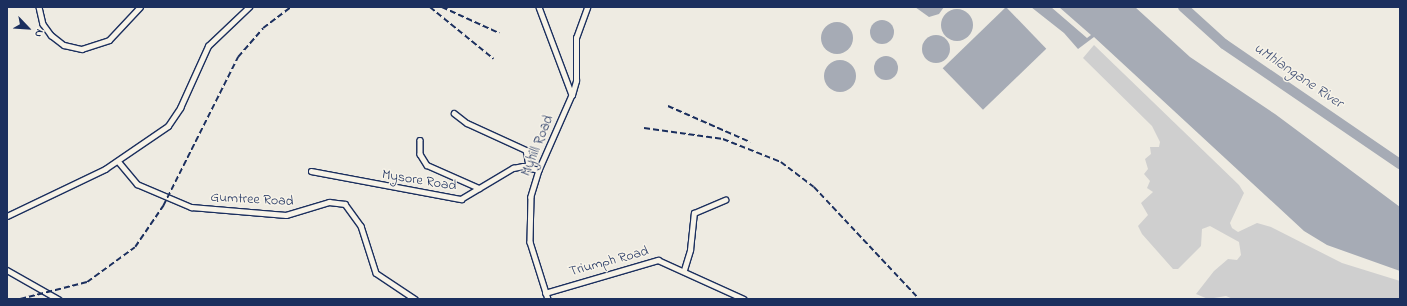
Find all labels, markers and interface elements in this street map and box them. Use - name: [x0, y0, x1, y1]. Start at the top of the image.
- north arrow: [8, 8, 48, 48]
- text: N: [30, 26, 48, 40]
- water label: uMhlangane River: [1250, 39, 1346, 113]
- street label: Myhill Road: [518, 113, 558, 179]
- street label: Mysore Road: [381, 167, 457, 195]
- street label: Gumtree Road: [210, 189, 294, 211]
- street label: Triumph Road: [567, 243, 651, 281]

